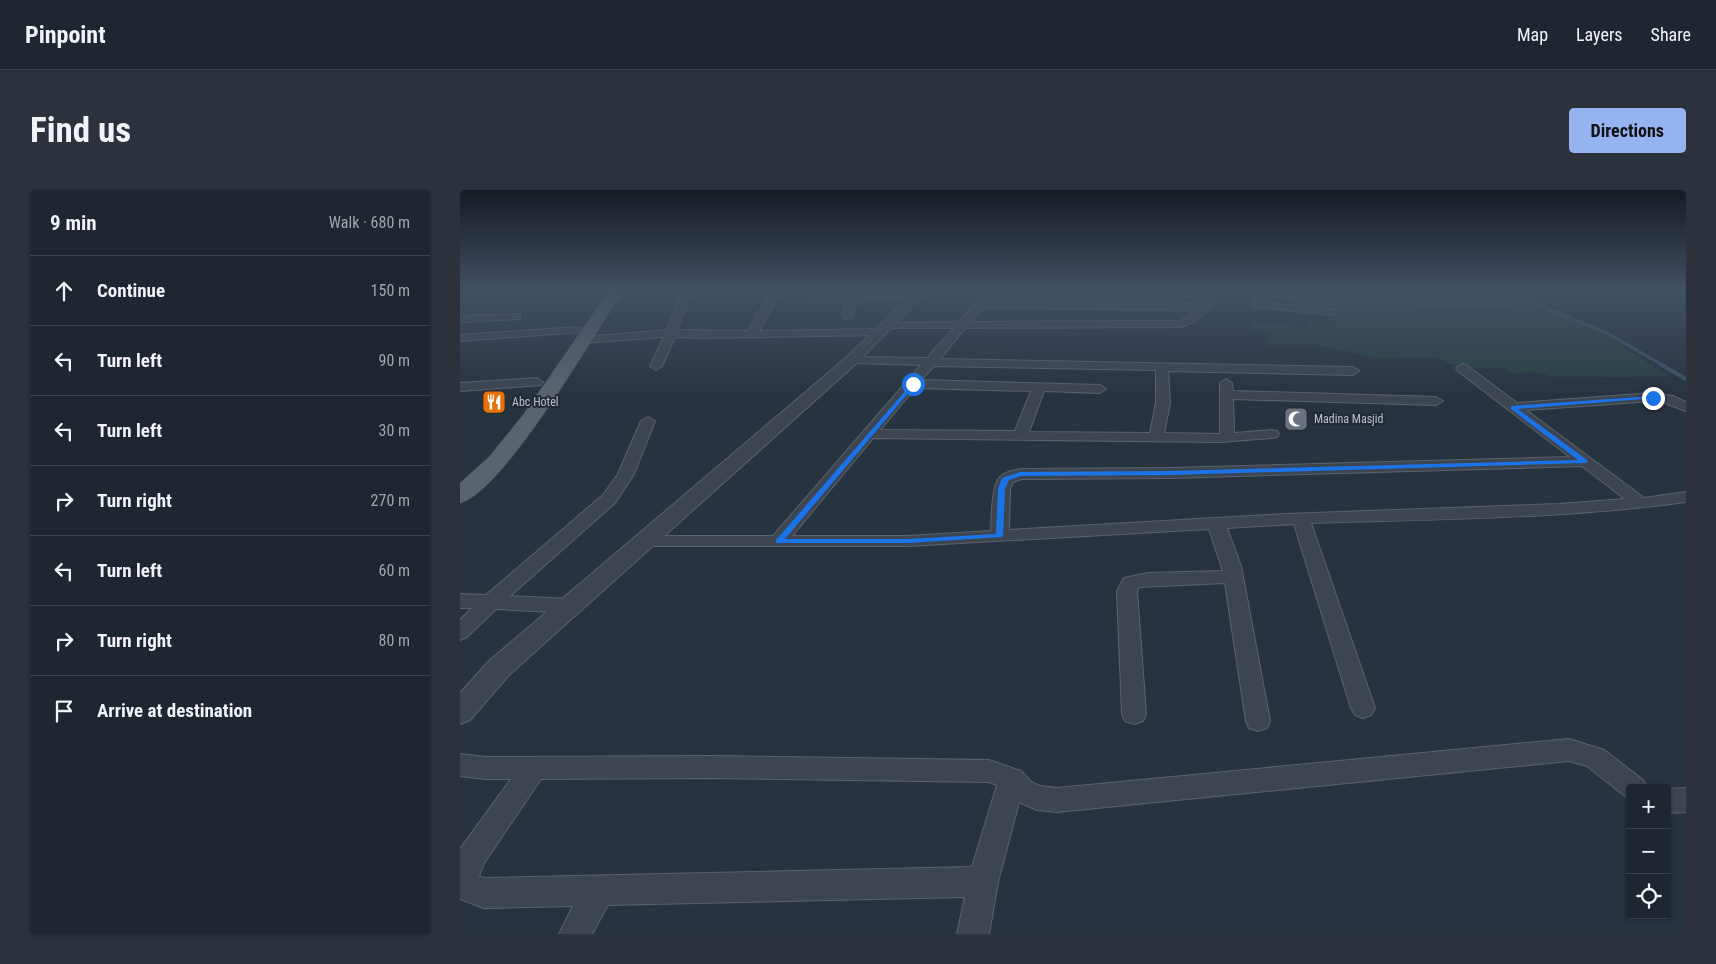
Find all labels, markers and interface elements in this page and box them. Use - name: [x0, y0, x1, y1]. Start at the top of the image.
- text: Pinpoint: [25, 21, 106, 49]
- text: Map: [1517, 24, 1548, 45]
- text: Layers: [1576, 24, 1623, 45]
- text: Share: [1651, 24, 1691, 45]
- button: Directions: [1569, 108, 1686, 153]
- text: Find us: [30, 110, 131, 151]
- text: 9 min: [50, 211, 97, 235]
- text: Walk · 680 m: [329, 213, 410, 232]
- icon: ahead: [50, 277, 78, 305]
- text: Continue: [97, 279, 165, 302]
- text: 150 m: [371, 281, 410, 300]
- icon: left: [50, 347, 78, 375]
- text: Turn left: [97, 349, 162, 372]
- text: 90 m: [378, 351, 410, 370]
- route start: [902, 373, 925, 396]
- route end: [1642, 387, 1665, 410]
- restaurant icon: Abc Hotel: [481, 389, 507, 415]
- place label: Abc Hotel: [512, 395, 559, 409]
- mosque icon: Madina Masjid: [1283, 406, 1309, 432]
- place label: Madina Masjid: [1314, 412, 1384, 426]
- icon: left: [50, 417, 78, 445]
- text: Turn left: [97, 419, 162, 442]
- text: 30 m: [378, 421, 410, 440]
- icon: right: [50, 487, 78, 515]
- text: Turn right: [97, 489, 172, 512]
- text: 270 m: [371, 491, 410, 510]
- icon: left: [50, 557, 78, 585]
- text: Turn left: [97, 559, 162, 582]
- text: 60 m: [378, 561, 410, 580]
- icon: right: [50, 627, 78, 655]
- text: Turn right: [97, 629, 172, 652]
- text: 80 m: [378, 631, 410, 650]
- icon: arrive: [50, 697, 78, 725]
- text: Arrive at destination: [97, 699, 252, 722]
- map controls: [1626, 784, 1671, 919]
- button: +: [1626, 784, 1671, 829]
- button: −: [1626, 829, 1671, 874]
- button: locate: [1626, 874, 1671, 919]

